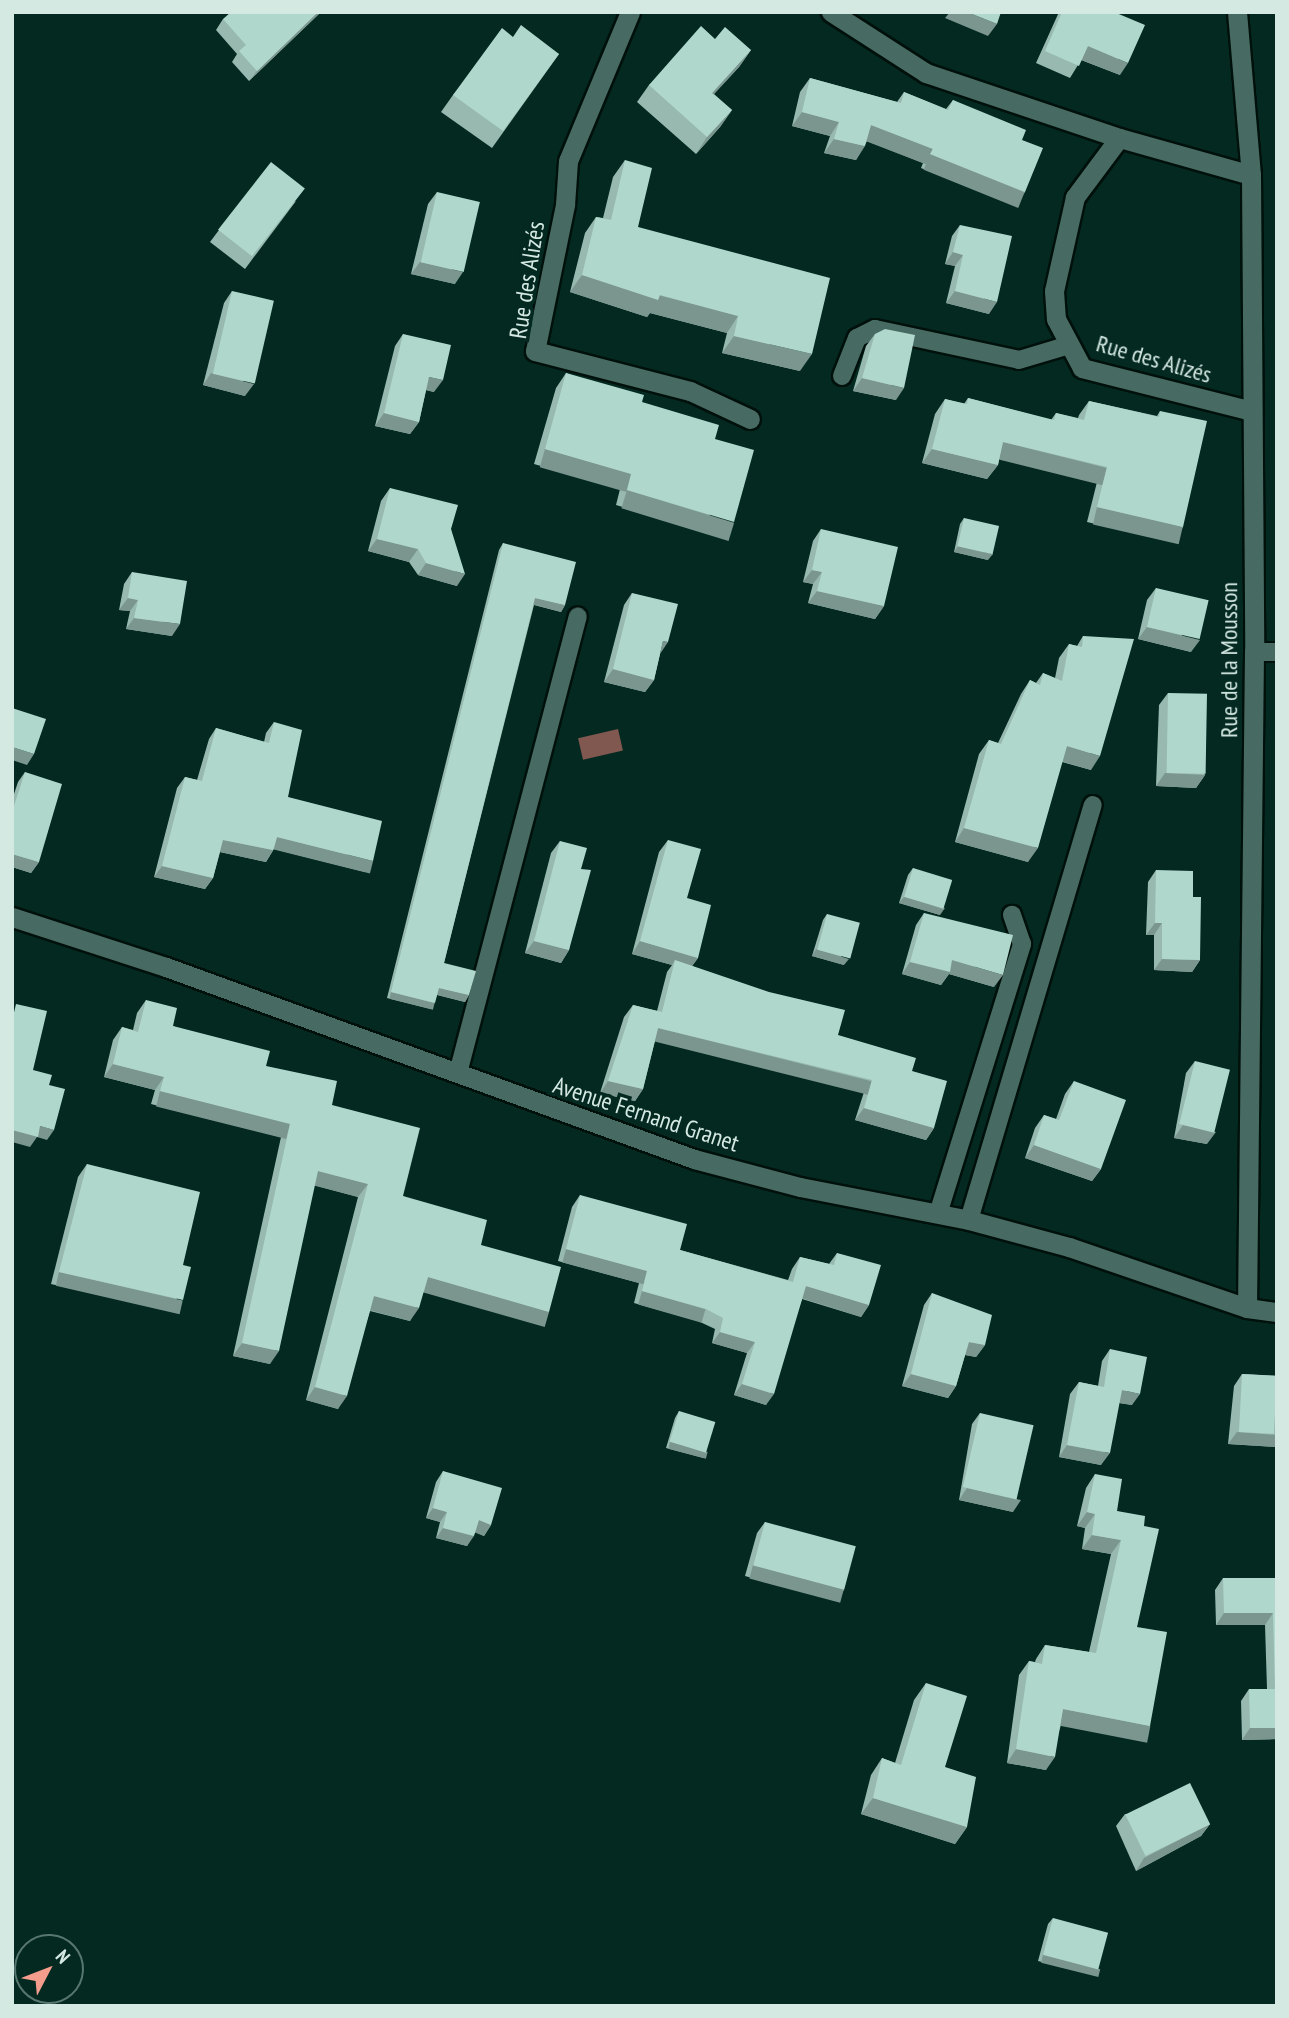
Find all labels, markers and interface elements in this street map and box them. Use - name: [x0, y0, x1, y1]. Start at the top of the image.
- street label: Rue des Alizés: [503, 219, 551, 341]
- street label: Rue des Alizés: [1093, 329, 1215, 389]
- street label: Rue de la Mousson: [1215, 582, 1243, 738]
- street label: Avenue Fernand Granet: [550, 1070, 742, 1158]
- north arrow: [14, 1934, 84, 2004]
- text: N: [51, 1944, 75, 1968]

